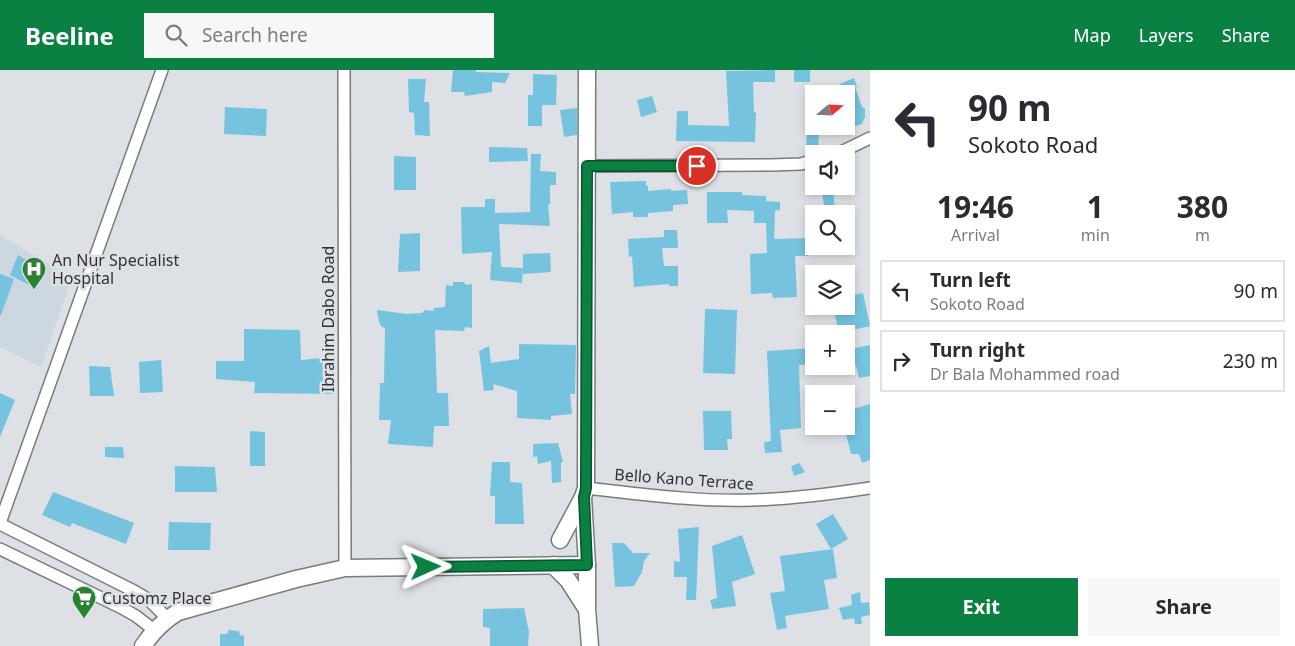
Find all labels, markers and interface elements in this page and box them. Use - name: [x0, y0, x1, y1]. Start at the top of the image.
- search box: [144, 13, 494, 58]
- text: Beeline: [25, 19, 114, 52]
- icon: search: [162, 21, 190, 49]
- text: Search here: [202, 22, 308, 48]
- text: Map: [1073, 23, 1111, 47]
- text: Layers: [1139, 23, 1194, 47]
- text: Share: [1222, 23, 1270, 47]
- text: 90 m: [968, 84, 1051, 131]
- north arrow: [805, 85, 855, 135]
- map controls: [805, 85, 855, 435]
- icon: left: [885, 90, 950, 155]
- text: Sokoto Road: [968, 129, 1098, 159]
- pin: [676, 145, 718, 187]
- button: sound: [805, 145, 855, 195]
- icon: arrive: [683, 152, 711, 180]
- text: 19:46: [937, 186, 1014, 227]
- text: 1: [1087, 186, 1104, 227]
- text: 380: [1177, 186, 1228, 227]
- button: search: [805, 205, 855, 255]
- text: Arrival: [951, 224, 1000, 246]
- text: min: [1081, 224, 1110, 246]
- text: m: [1195, 224, 1210, 246]
- street label: Ibrahim Dabo Road: [317, 246, 339, 392]
- place label: An Nur Specialist Hospital: [52, 249, 179, 289]
- hospital icon: An Nur Specialist Hospital: [21, 256, 47, 290]
- button: layers: [805, 265, 855, 315]
- text: Turn left: [930, 267, 1011, 293]
- icon: left: [887, 277, 915, 305]
- text: 90 m: [1234, 278, 1278, 304]
- text: Sokoto Road: [930, 293, 1025, 315]
- button: +: [805, 325, 855, 375]
- text: Turn right: [930, 337, 1025, 363]
- icon: right: [887, 347, 915, 375]
- text: 230 m: [1223, 348, 1278, 374]
- text: Dr Bala Mohammed road: [930, 363, 1120, 385]
- button: −: [805, 385, 855, 435]
- street label: Bello Kano Terrace: [614, 463, 754, 495]
- position arrow: [399, 540, 451, 592]
- button: Exit: [885, 578, 1078, 636]
- button: Share: [1088, 578, 1280, 636]
- supermarket icon: Customz Place: [71, 585, 97, 619]
- place label: Customz Place: [102, 587, 211, 609]

